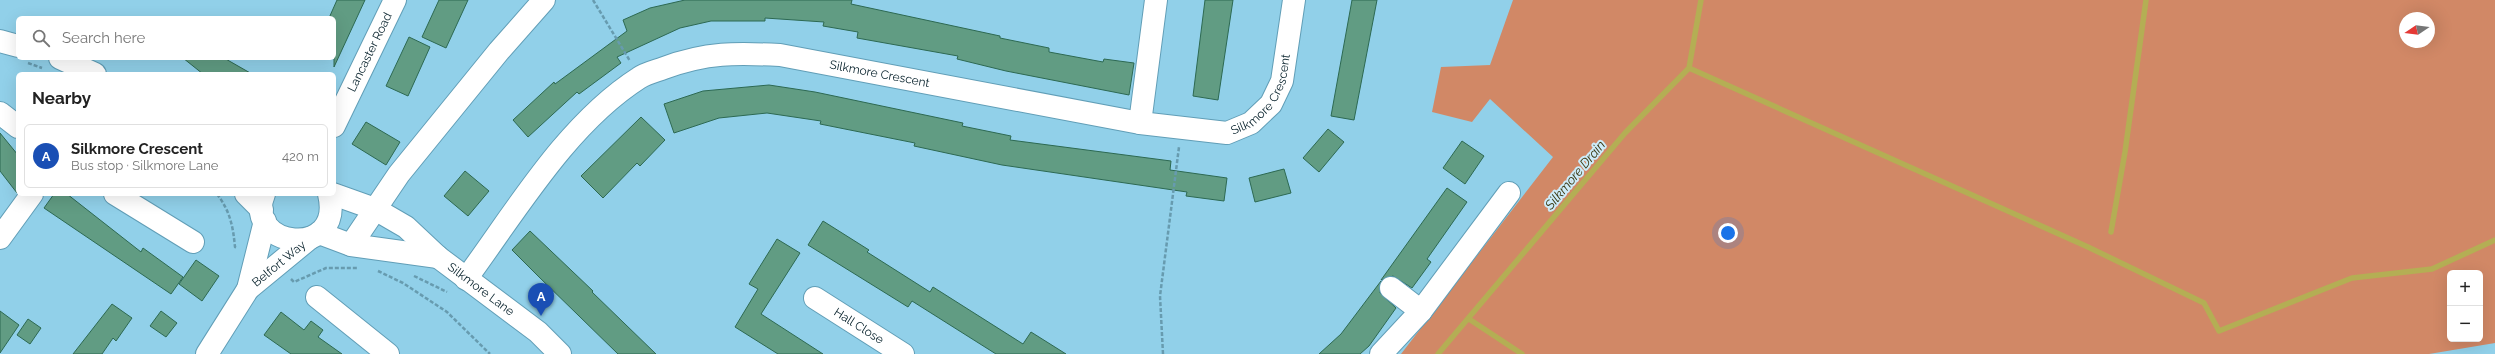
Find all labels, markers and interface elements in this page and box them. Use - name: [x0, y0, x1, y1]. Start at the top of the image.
- street label: Lancaster Road: [345, 10, 395, 94]
- north arrow: [2399, 12, 2435, 48]
- search box: [16, 16, 336, 60]
- icon: search: [30, 27, 52, 49]
- text: Search here: [62, 29, 145, 47]
- street label: Silkmore Crescent: [1229, 53, 1293, 138]
- street label: Silkmore Crescent: [828, 58, 931, 90]
- text: Nearby: [32, 88, 91, 108]
- water label: Silkmore Drain: [1541, 138, 1608, 213]
- text: Silkmore Crescent: [71, 140, 203, 158]
- text: A: [42, 149, 50, 164]
- text: 420 m: [282, 149, 319, 164]
- text: Bus stop · Silkmore Lane: [71, 158, 218, 173]
- your location: [1718, 223, 1738, 243]
- street label: Belfort Way: [249, 237, 309, 290]
- street label: Silkmore Lane: [445, 260, 517, 319]
- map controls: [2447, 270, 2483, 342]
- button: +: [2447, 270, 2483, 306]
- pin: A: [528, 283, 554, 316]
- street label: Hall Close: [831, 305, 886, 347]
- button: −: [2447, 306, 2483, 342]

